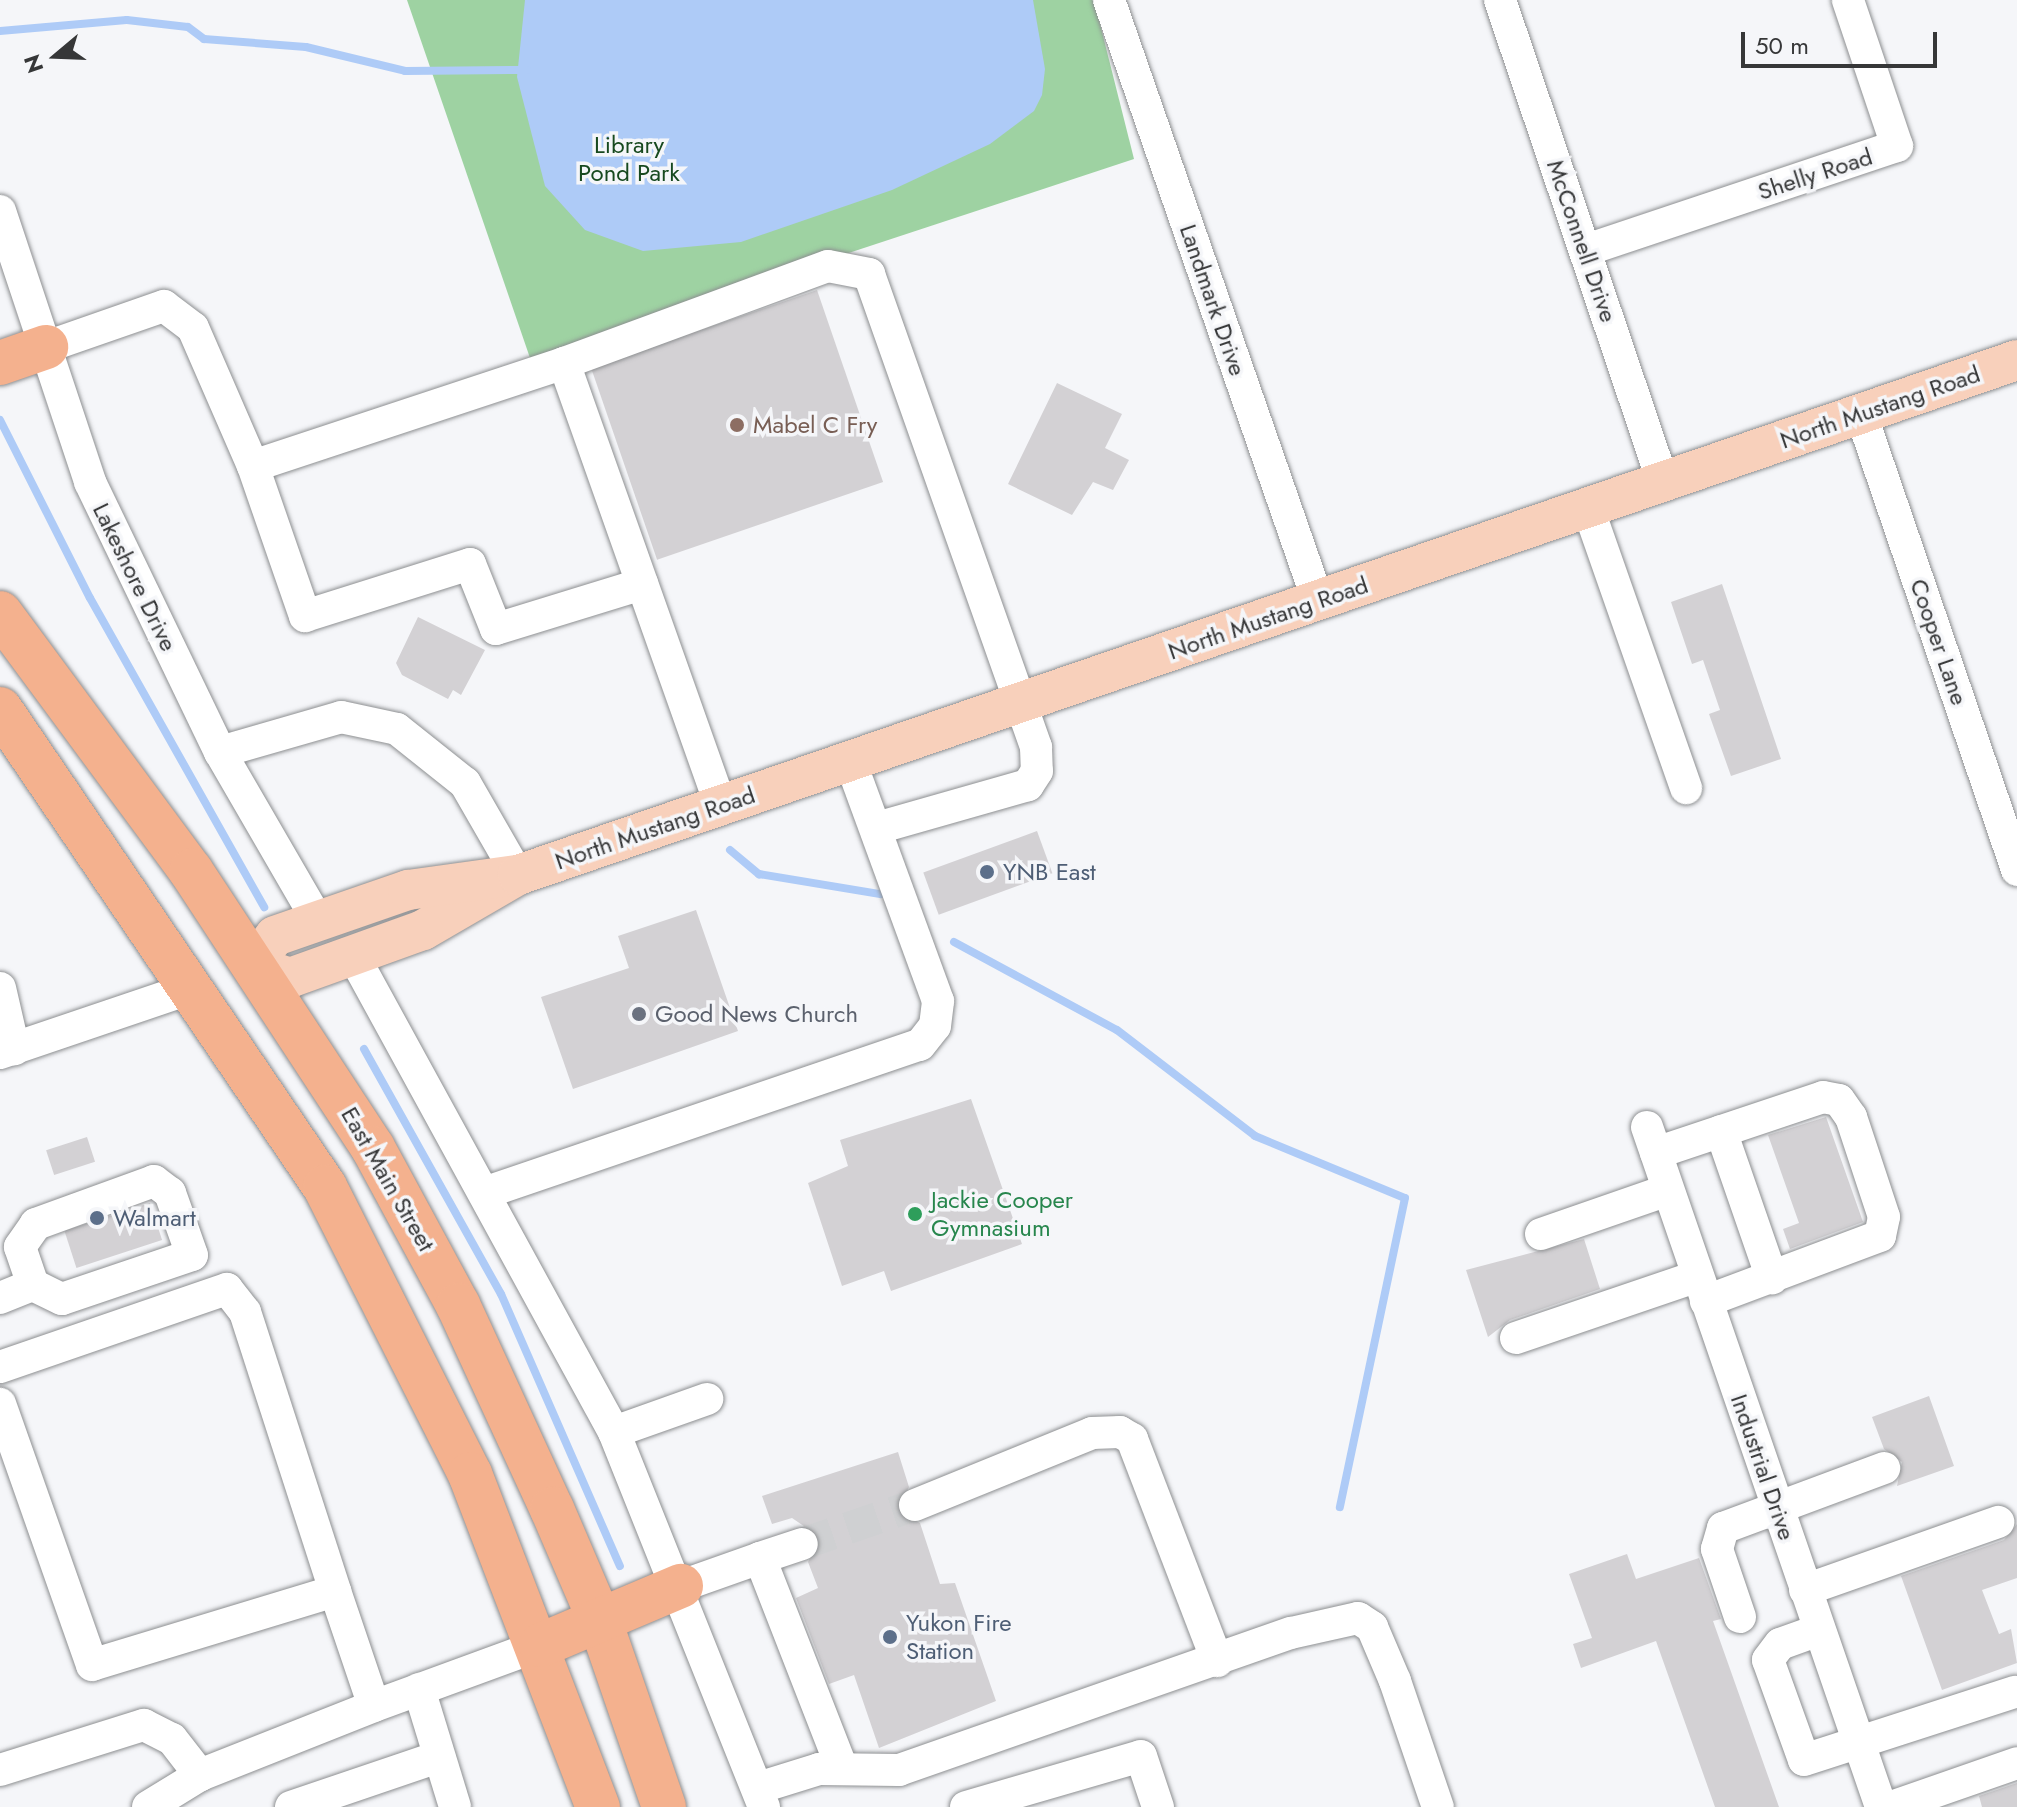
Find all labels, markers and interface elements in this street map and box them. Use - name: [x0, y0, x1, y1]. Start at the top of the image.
- north arrow: [16, 16, 96, 96]
- scale bar: [1745, 16, 1941, 66]
- text: 50 m: [1755, 28, 1809, 63]
- text: N: [15, 50, 51, 77]
- park label: Library Pond Park: [578, 131, 680, 187]
- street label: Shelly Road: [1754, 142, 1876, 206]
- street label: McConnell Drive: [1541, 156, 1623, 326]
- street label: Landmark Drive: [1174, 221, 1252, 379]
- street label: North Mustang Road: [1776, 359, 1984, 455]
- place label: Mabel C Fry: [753, 411, 877, 439]
- marker: Mabel C Fry: [728, 416, 746, 434]
- street label: Lakeshore Drive: [87, 498, 183, 656]
- street label: North Mustang Road: [1164, 570, 1372, 666]
- street label: Cooper Lane: [1904, 575, 1974, 709]
- street label: North Mustang Road: [551, 780, 759, 876]
- place label: YNB East: [1003, 858, 1096, 886]
- marker: YNB East: [978, 863, 996, 881]
- place label: Good News Church: [655, 1000, 858, 1028]
- marker: Good News Church: [630, 1005, 648, 1023]
- street label: East Main Street: [335, 1102, 441, 1256]
- place label: Jackie Cooper Gymnasium: [931, 1186, 1073, 1242]
- place label: Walmart: [113, 1204, 196, 1232]
- marker: Jackie Cooper Gymnasium: [906, 1205, 924, 1223]
- marker: Walmart: [88, 1209, 106, 1227]
- street label: Industrial Drive: [1725, 1390, 1801, 1544]
- place label: Yukon Fire Station: [906, 1609, 1012, 1665]
- marker: Yukon Fire Station: [881, 1628, 899, 1646]

